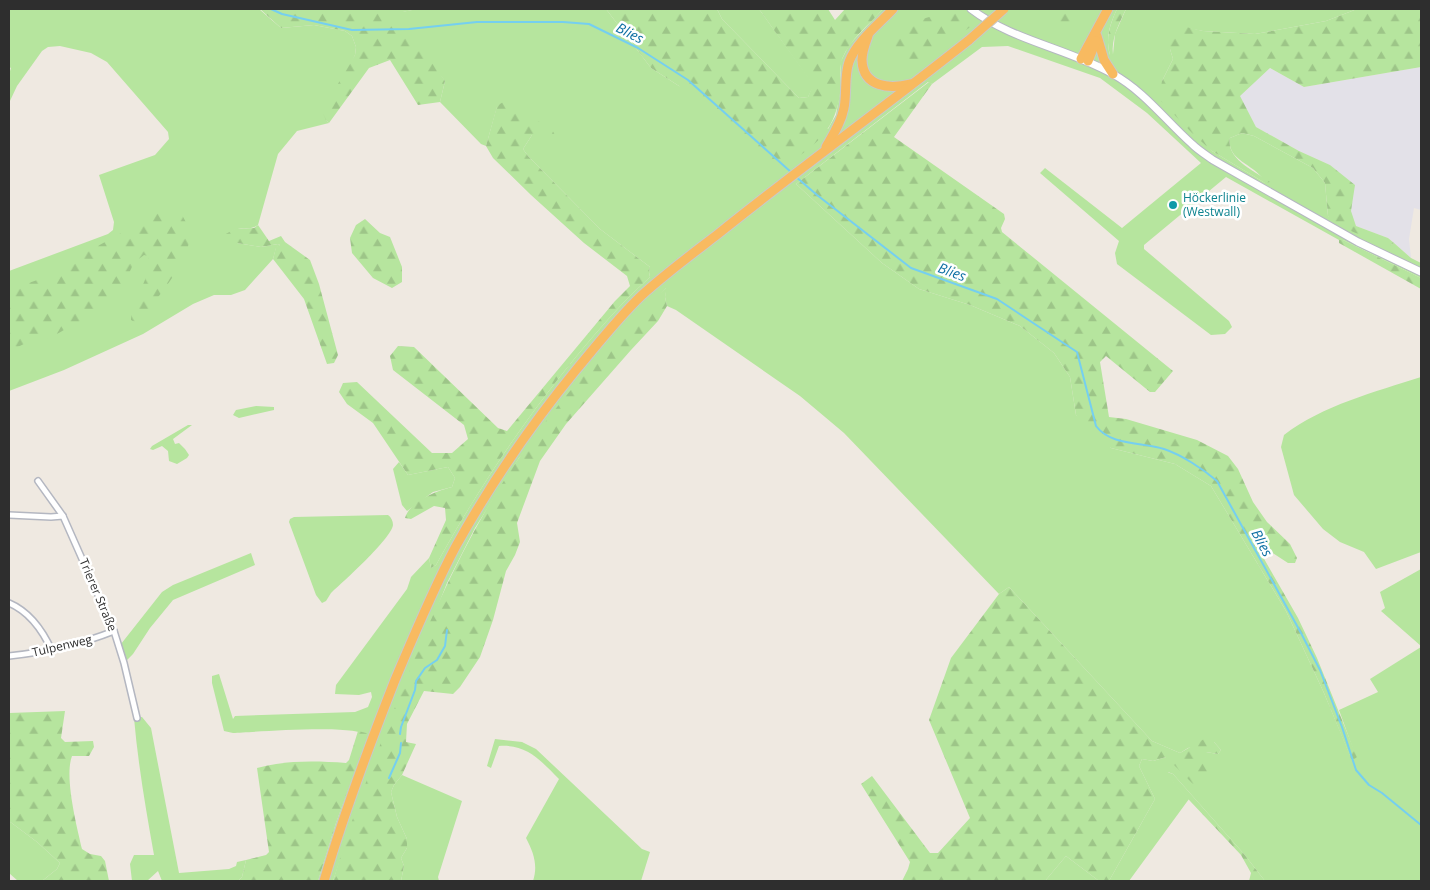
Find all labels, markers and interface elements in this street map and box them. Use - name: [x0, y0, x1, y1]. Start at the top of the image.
- water label: Blies: [613, 18, 647, 47]
- place label: Höckerlinie (Westwall): [1183, 189, 1246, 220]
- marker: Höckerlinie (Westwall): [1167, 199, 1179, 211]
- water label: Blies: [936, 258, 969, 285]
- water label: Blies: [1247, 526, 1278, 560]
- street label: Trierer Straße: [75, 556, 122, 634]
- street label: Tulpenweg: [30, 630, 94, 661]

